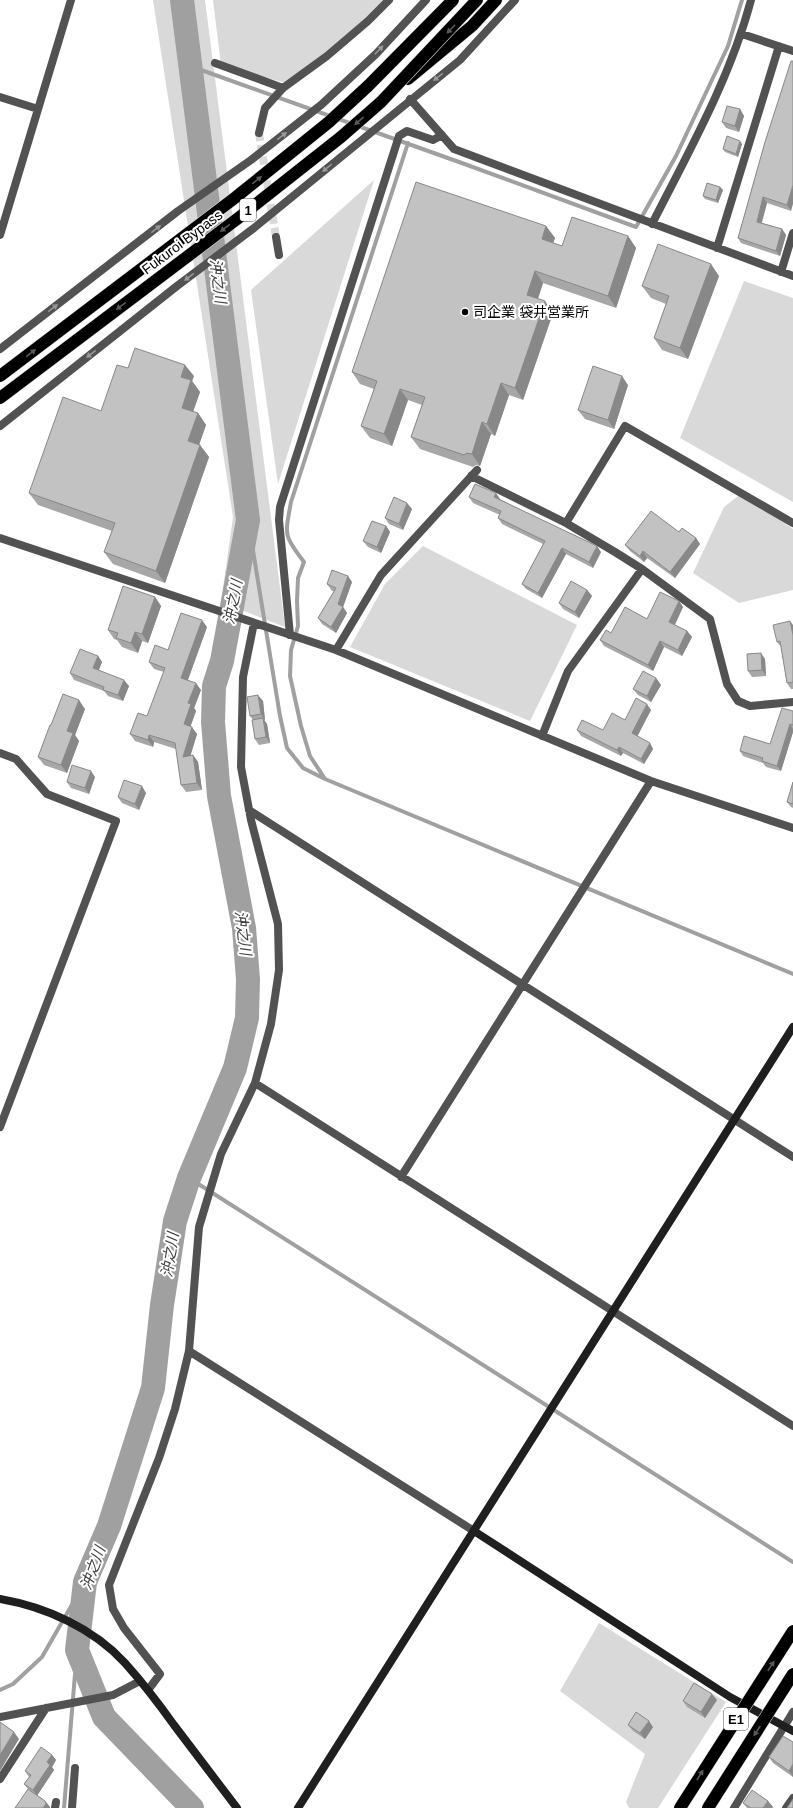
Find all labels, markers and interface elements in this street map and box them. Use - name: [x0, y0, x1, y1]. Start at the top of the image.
- one-way arrow: [446, 24, 456, 34]
- one-way arrow: [374, 45, 384, 55]
- one-way arrow: [433, 73, 444, 81]
- one-way arrow: [354, 116, 364, 125]
- one-way arrow: [276, 131, 287, 140]
- one-way arrow: [321, 163, 332, 172]
- one-way arrow: [251, 176, 262, 185]
- road number: 1: [240, 199, 256, 221]
- street label: Fukuroi Bypass: [139, 207, 225, 277]
- one-way arrow: [150, 224, 161, 233]
- one-way arrow: [219, 224, 230, 232]
- water label: 沖之川: [207, 258, 230, 306]
- one-way arrow: [184, 273, 194, 281]
- one-way arrow: [115, 302, 126, 311]
- one-way arrow: [47, 304, 58, 313]
- place label: 司企業 袋井営業所: [473, 304, 589, 320]
- marker: 司企業 袋井営業所: [460, 307, 470, 317]
- one-way arrow: [26, 349, 36, 357]
- one-way arrow: [86, 349, 97, 358]
- water label: 沖之川: [220, 576, 246, 626]
- water label: 沖之川: [232, 910, 255, 958]
- water label: 沖之川: [158, 1229, 182, 1278]
- water label: 沖之川: [77, 1542, 109, 1592]
- one-way arrow: [767, 1660, 775, 1671]
- road number: E1: [724, 1708, 748, 1730]
- one-way arrow: [753, 1725, 760, 1736]
- one-way arrow: [697, 1769, 704, 1781]

